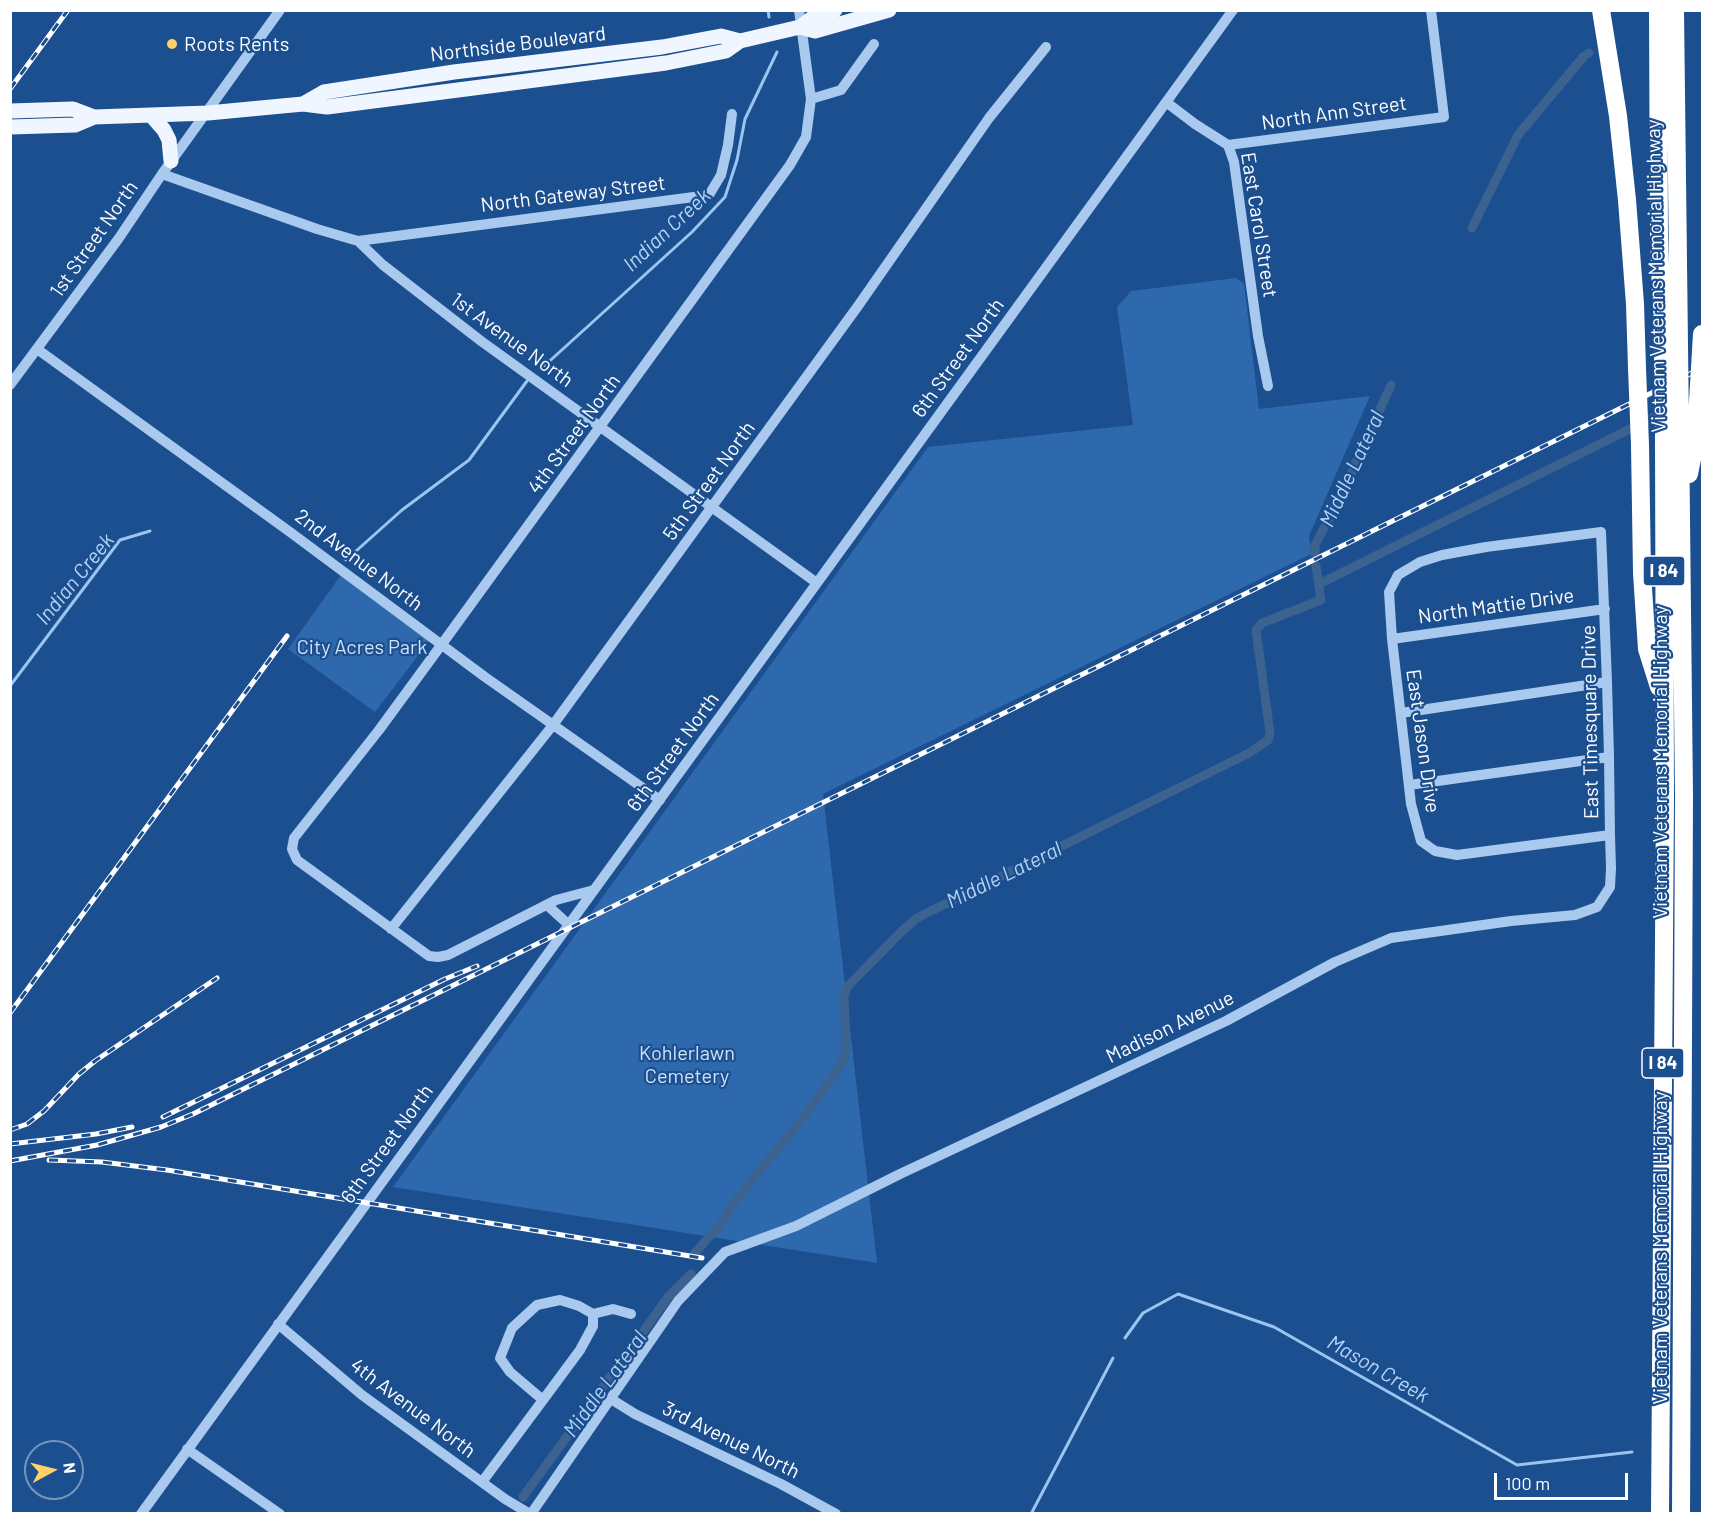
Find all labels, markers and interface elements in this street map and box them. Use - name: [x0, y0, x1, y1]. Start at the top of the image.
- street label: Northside Boulevard: [429, 21, 607, 67]
- place label: Roots Rents: [184, 32, 289, 56]
- marker: Roots Rents: [165, 37, 179, 51]
- street label: North Ann Street: [1260, 91, 1408, 135]
- street label: Vietnam Veterans Memorial Highway: [1641, 119, 1671, 433]
- street label: East Carol Street: [1236, 151, 1282, 299]
- street label: North Gateway Street: [479, 171, 667, 217]
- street label: 1st Street North: [45, 176, 143, 302]
- water label: Indian Creek: [618, 183, 716, 277]
- street label: 1st Avenue North: [446, 288, 578, 392]
- street label: 6th Street North: [907, 294, 1009, 422]
- street label: 4th Street North: [523, 370, 625, 498]
- water label: Middle Lateral: [1314, 407, 1390, 531]
- street label: 5th Street North: [658, 417, 760, 545]
- street label: 2nd Avenue North: [290, 504, 428, 616]
- water label: Indian Creek: [31, 528, 119, 630]
- road number: I 84: [1643, 556, 1685, 586]
- street label: North Mattie Drive: [1416, 583, 1576, 629]
- street label: Vietnam Veterans Memorial Highway: [1648, 605, 1672, 919]
- street label: East Timesquare Drive: [1576, 625, 1604, 819]
- park label: City Acres Park: [297, 635, 427, 659]
- street label: East Jason Drive: [1401, 668, 1445, 814]
- street label: 6th Street North: [622, 688, 724, 816]
- water label: Middle Lateral: [942, 836, 1066, 914]
- street label: Madison Avenue: [1102, 986, 1238, 1068]
- park label: Kohlerlawn Cemetery: [639, 1041, 735, 1088]
- road number: I 84: [1642, 1048, 1684, 1078]
- street label: 6th Street North: [336, 1080, 438, 1208]
- street label: Vietnam Veterans Memorial Highway: [1648, 1091, 1672, 1405]
- water label: Middle Lateral: [558, 1326, 652, 1442]
- water label: Mason Creek: [1323, 1330, 1433, 1408]
- street label: 4th Avenue North: [346, 1353, 480, 1463]
- street label: 3rd Avenue North: [658, 1396, 804, 1484]
- north arrow: [24, 1440, 84, 1500]
- scale bar: [1497, 1461, 1630, 1499]
- text: N: [60, 1462, 80, 1474]
- text: 100 m: [1505, 1472, 1550, 1494]

